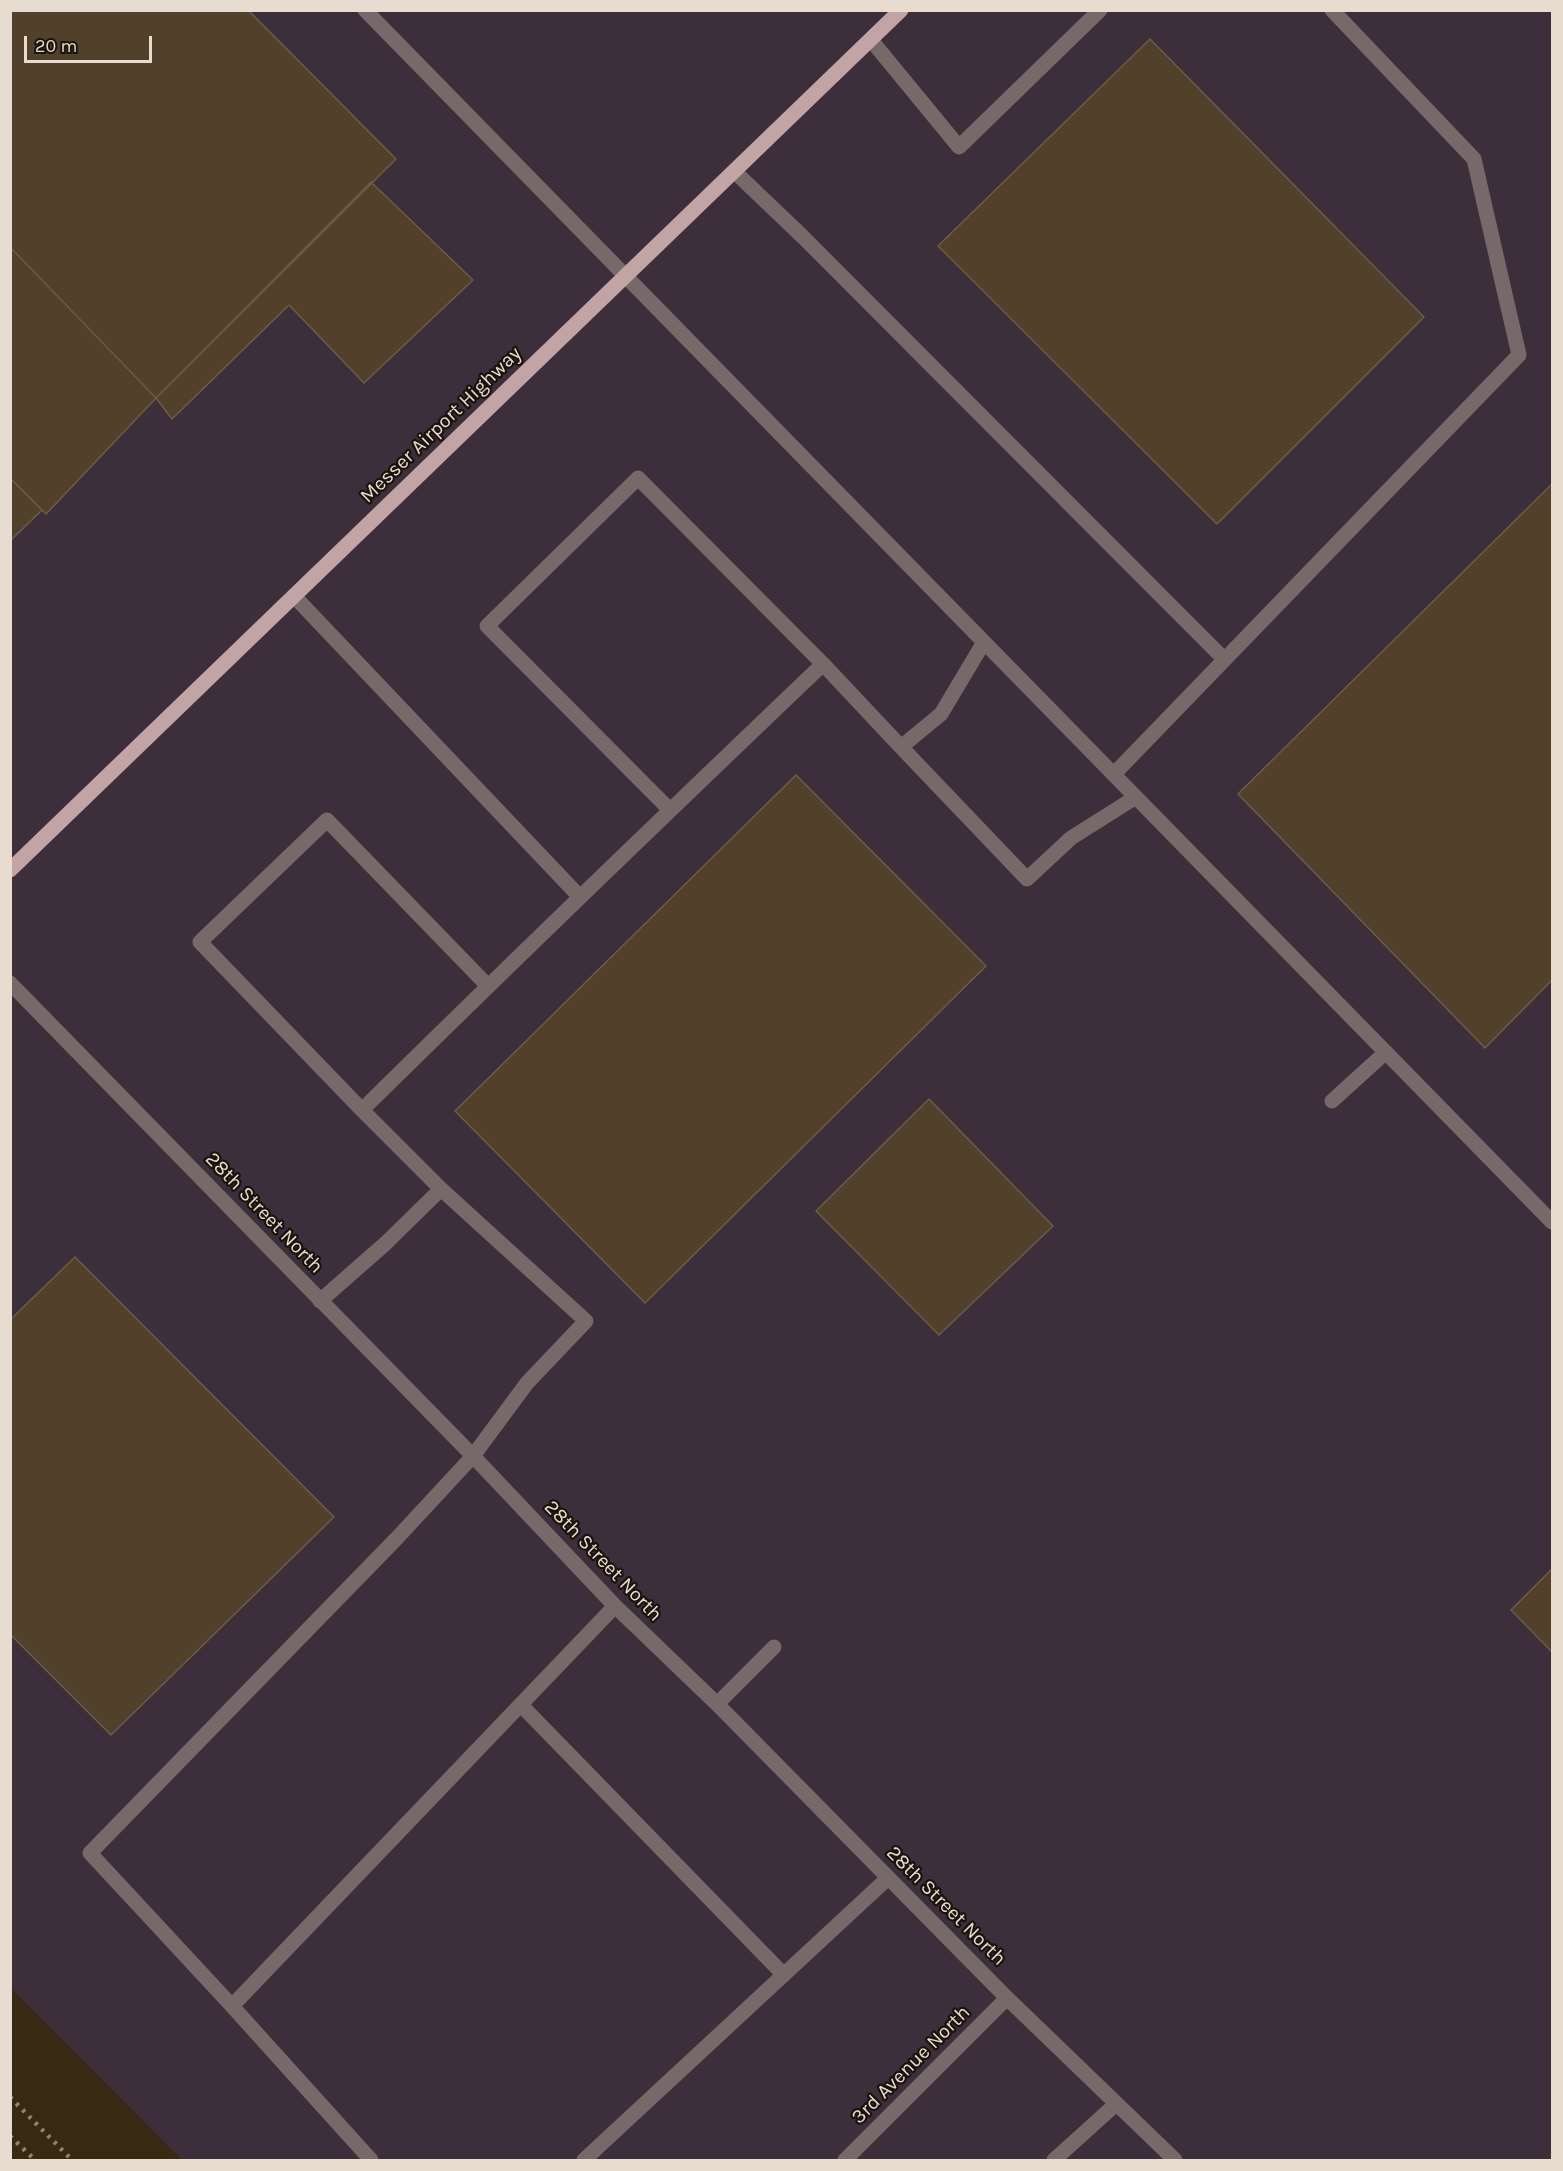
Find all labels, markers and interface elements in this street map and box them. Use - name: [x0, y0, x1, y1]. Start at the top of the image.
- scale bar: [27, 24, 154, 62]
- text: 20 m: [35, 35, 77, 57]
- street label: Messer Airport Highway: [355, 342, 527, 508]
- street label: 28th Street North: [200, 1147, 328, 1279]
- street label: 28th Street North: [539, 1495, 667, 1627]
- street label: 28th Street North: [881, 1841, 1011, 1971]
- street label: 3rd Avenue North: [847, 2001, 975, 2129]

